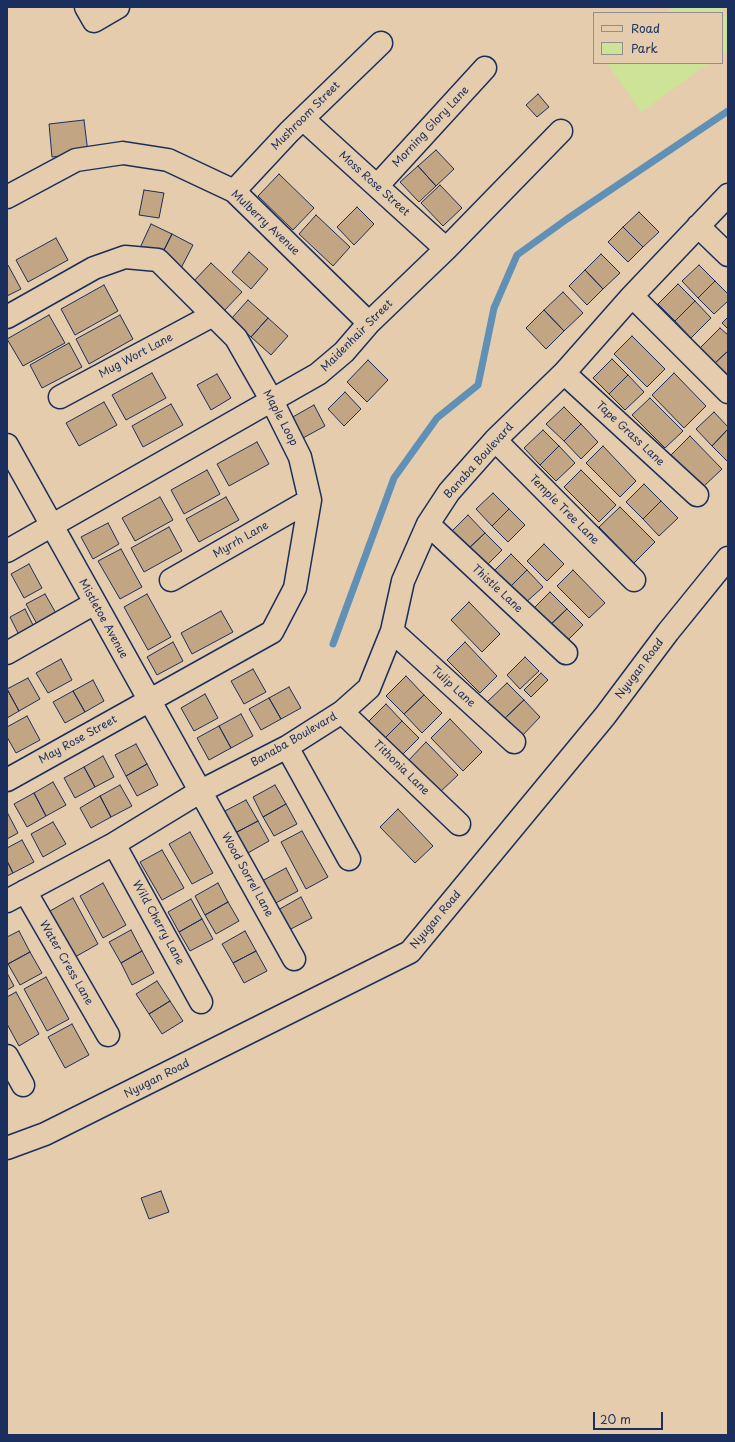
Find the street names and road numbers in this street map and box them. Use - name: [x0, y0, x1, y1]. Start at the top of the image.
- street label: Mushroom Street: [269, 79, 343, 153]
- street label: Morning Glory Lane: [390, 84, 472, 170]
- street label: Moss Rose Street: [336, 149, 412, 219]
- street label: Mulberry Avenue: [228, 188, 302, 258]
- street label: Maidenhair Street: [318, 297, 396, 375]
- street label: Mug Wort Lane: [97, 331, 175, 381]
- street label: Maple Loop: [260, 388, 300, 448]
- street label: Tape Grass Lane: [593, 399, 667, 469]
- street label: Banaba Boulevard: [442, 421, 516, 501]
- street label: Temple Tree Lane: [526, 472, 602, 548]
- street label: Myrrh Lane: [211, 519, 271, 561]
- street label: Thistle Lane: [469, 562, 525, 616]
- street label: Mistletoe Avenue: [76, 577, 130, 661]
- street label: Nyugan Road: [613, 636, 667, 702]
- street label: Tulip Lane: [428, 664, 478, 710]
- street label: Banaba Boulevard: [249, 710, 339, 770]
- street label: May Rose Street: [37, 713, 119, 767]
- street label: Tithonia Lane: [370, 738, 432, 798]
- street label: Wood Sorrel Lane: [218, 831, 276, 919]
- street label: Wild Cherry Lane: [129, 879, 187, 967]
- street label: Nyugan Road: [408, 888, 464, 952]
- street label: Water Cress Lane: [36, 918, 96, 1008]
- street label: Nyugan Road: [122, 1057, 192, 1101]

